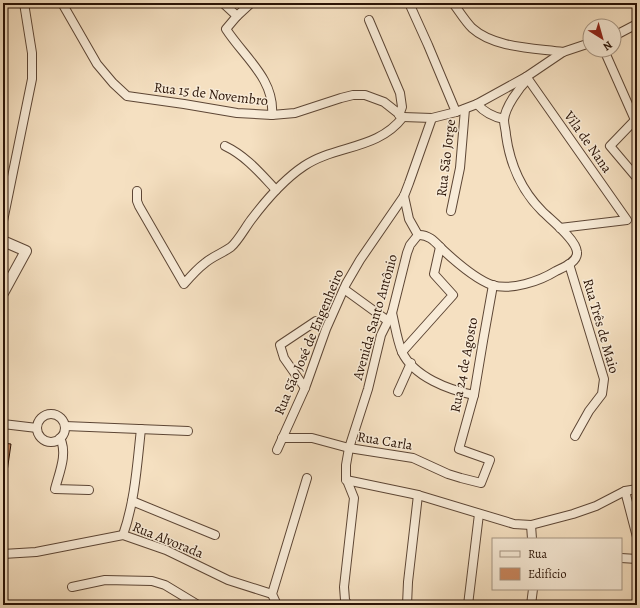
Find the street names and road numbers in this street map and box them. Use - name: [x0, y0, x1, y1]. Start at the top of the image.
- street label: Rua 15 de Novembro: [153, 78, 269, 110]
- street label: Vila de Nana: [559, 106, 617, 177]
- street label: Rua São Jorge: [432, 118, 460, 198]
- street label: Avenida Santo Antônio: [348, 252, 402, 383]
- street label: Rua São José de Engenheiro: [270, 266, 348, 418]
- street label: Rua Três de Maio: [578, 276, 624, 376]
- street label: Rua 24 de Agosto: [445, 316, 483, 414]
- street label: Rua Carla: [356, 427, 414, 455]
- street label: Rua Alvorada: [130, 517, 207, 563]

